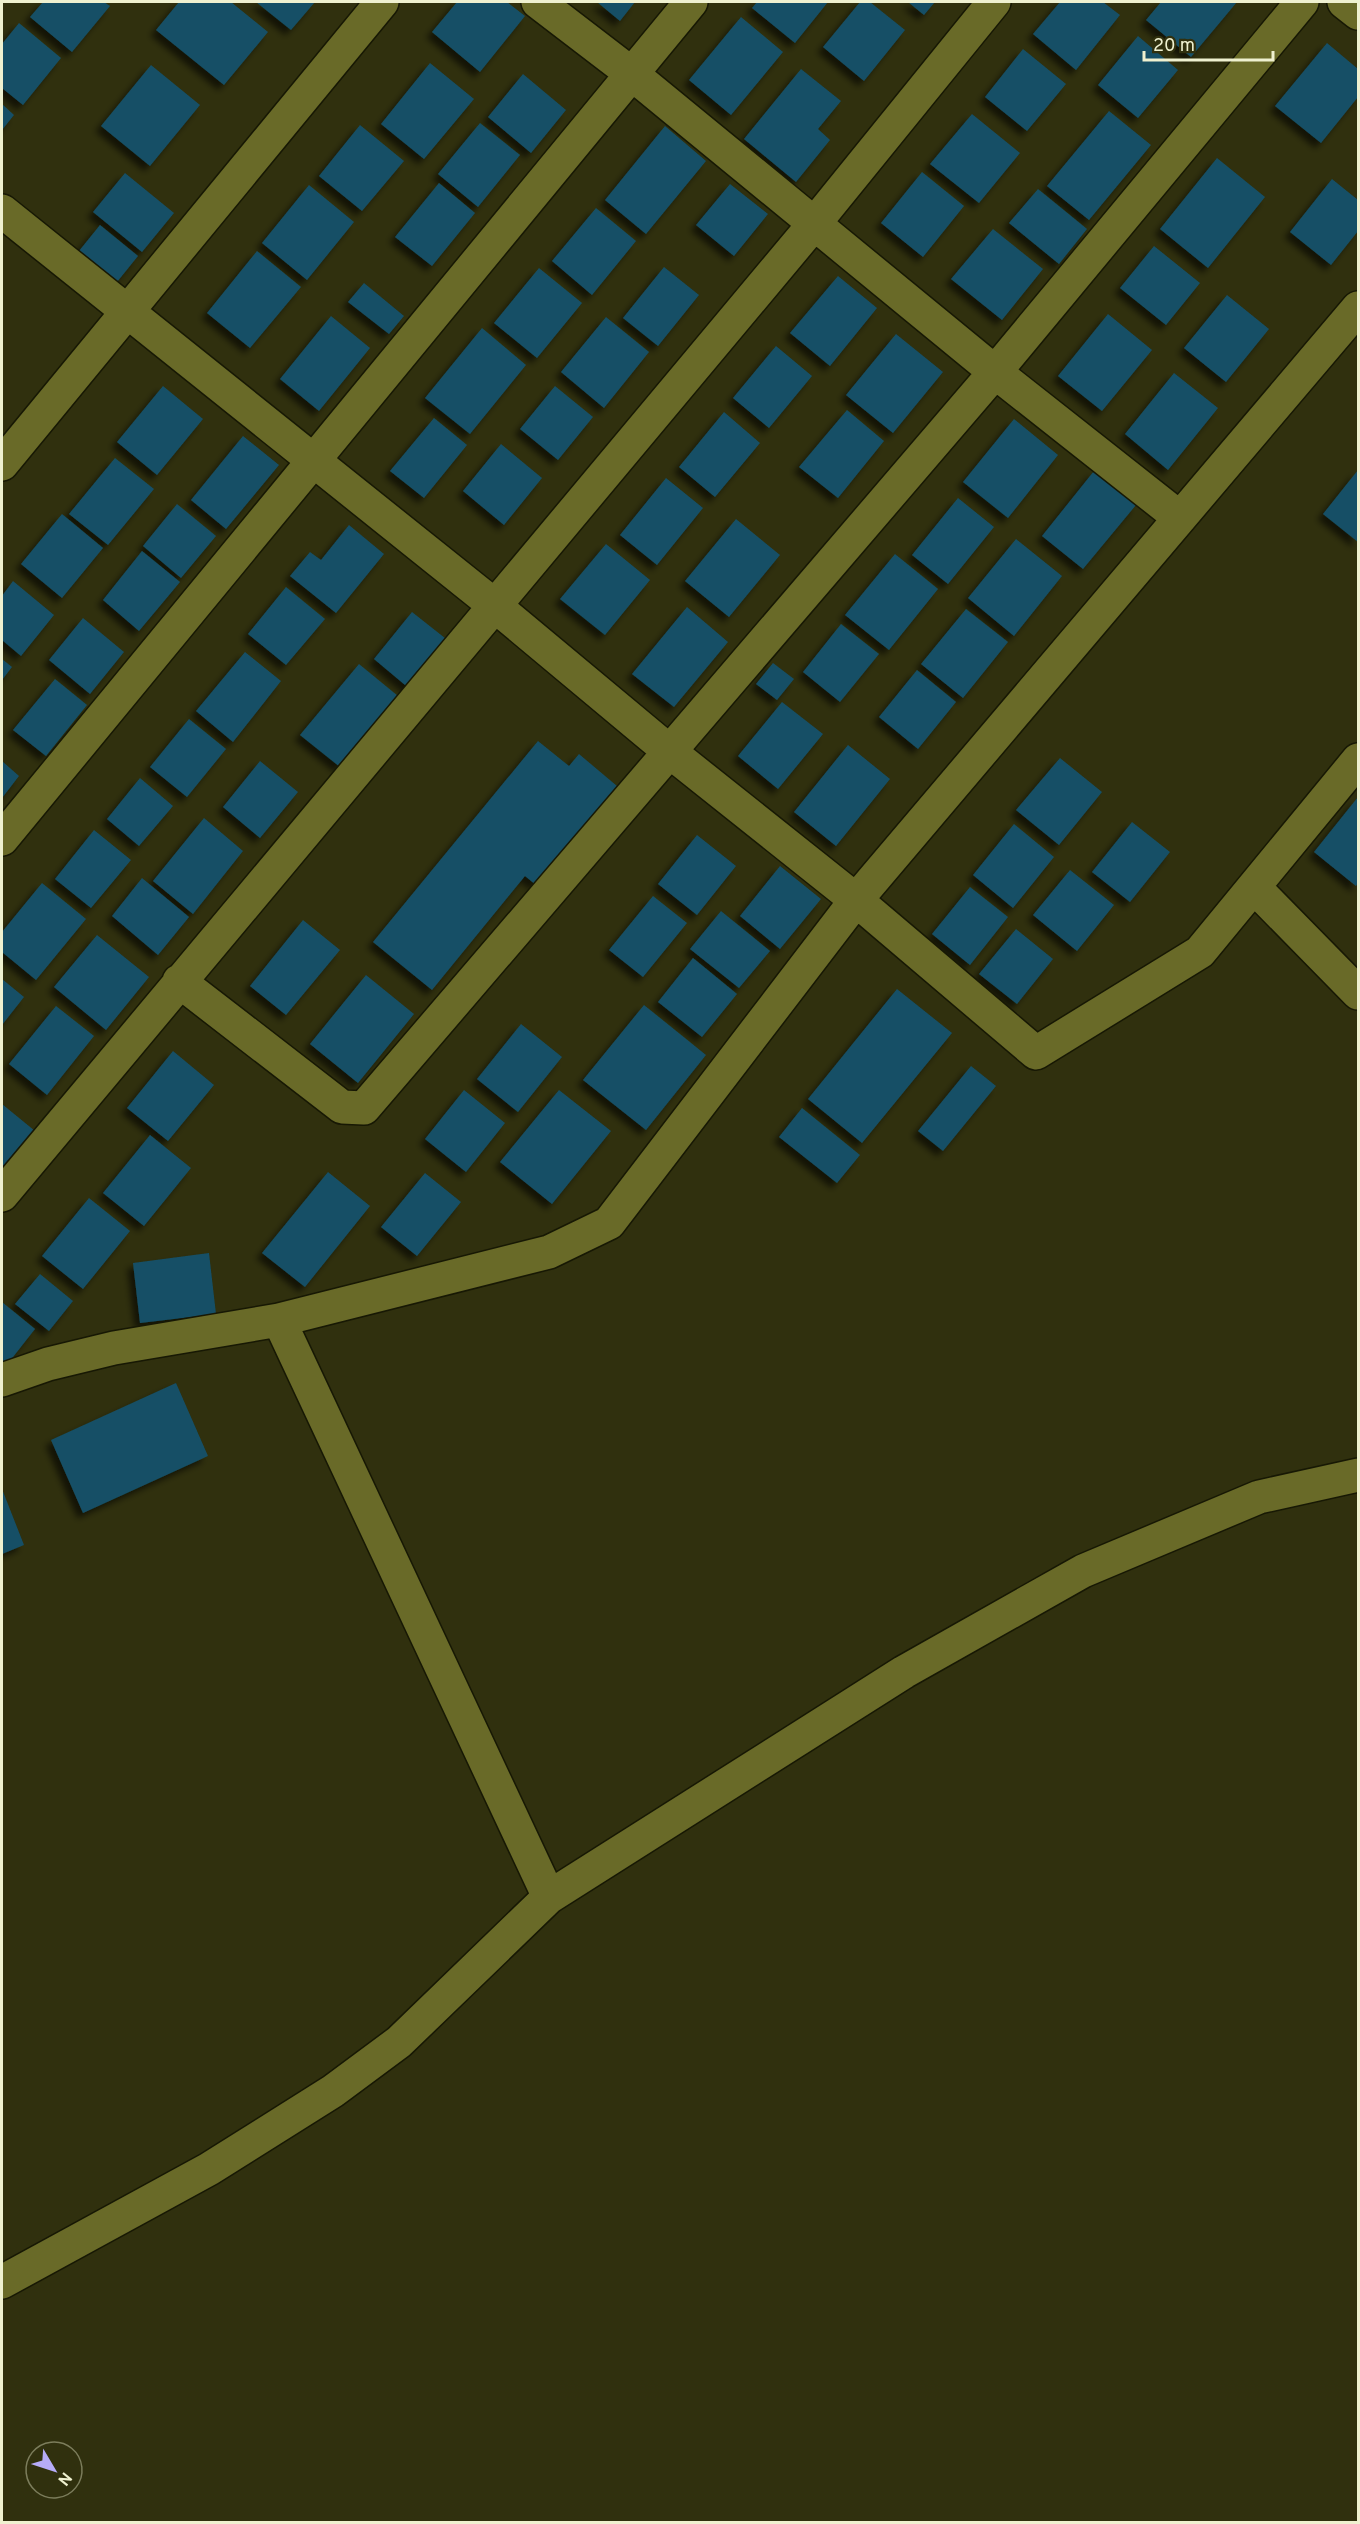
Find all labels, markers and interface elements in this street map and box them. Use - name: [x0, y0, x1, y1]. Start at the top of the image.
- scale bar: [1144, 24, 1273, 62]
- text: 20 m: [1153, 35, 1195, 58]
- north arrow: [24, 2440, 84, 2500]
- text: N: [53, 2467, 75, 2489]

